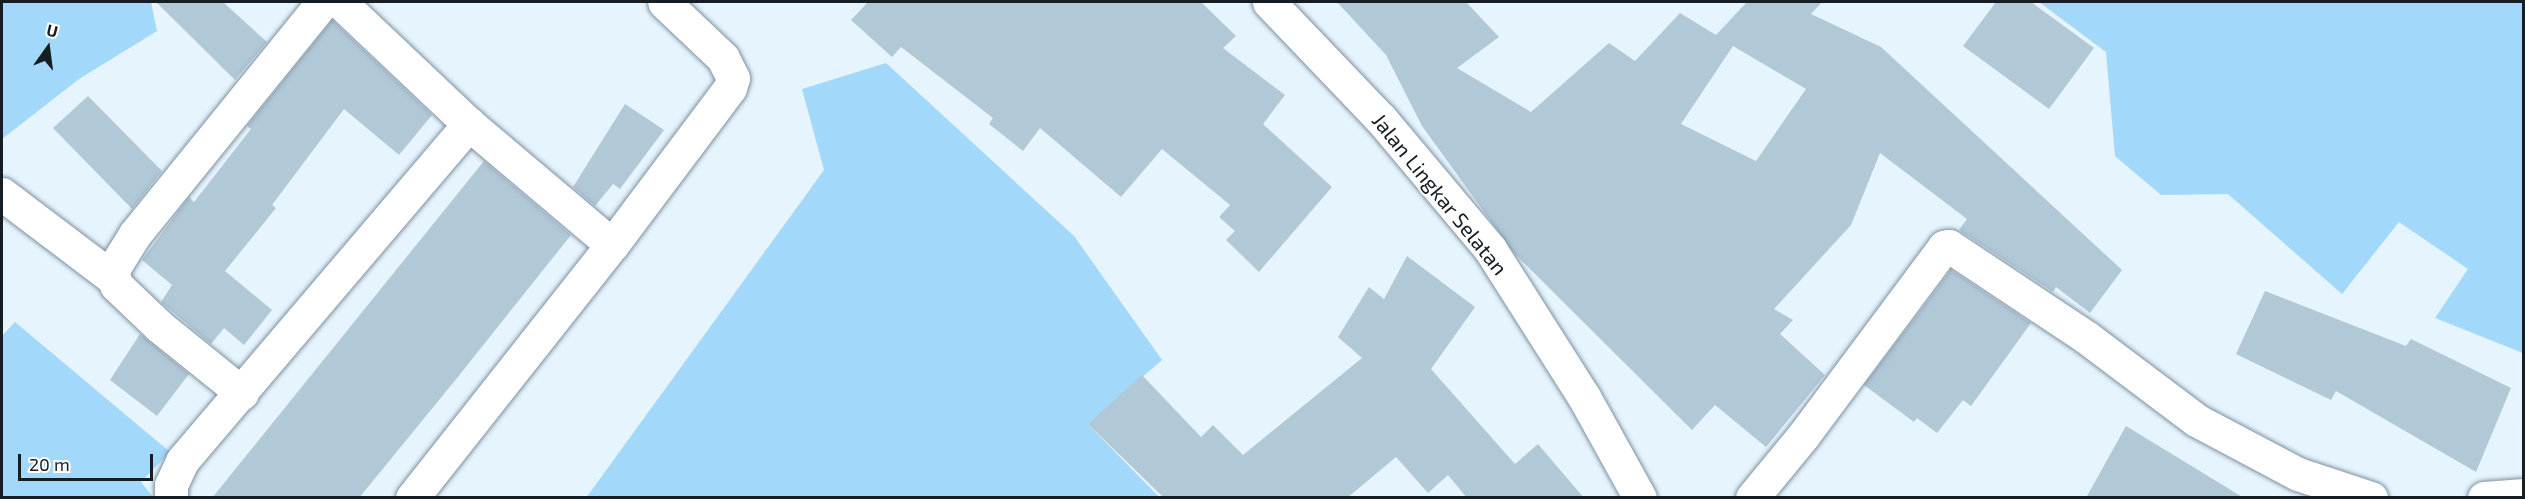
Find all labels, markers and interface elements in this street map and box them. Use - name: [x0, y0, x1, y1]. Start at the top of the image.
- north arrow: [18, 18, 78, 78]
- text: U: [45, 20, 60, 41]
- street label: Jalan Lingkar Selatan: [1367, 108, 1513, 280]
- scale bar: [21, 442, 156, 480]
- text: 20 m: [29, 453, 70, 475]

